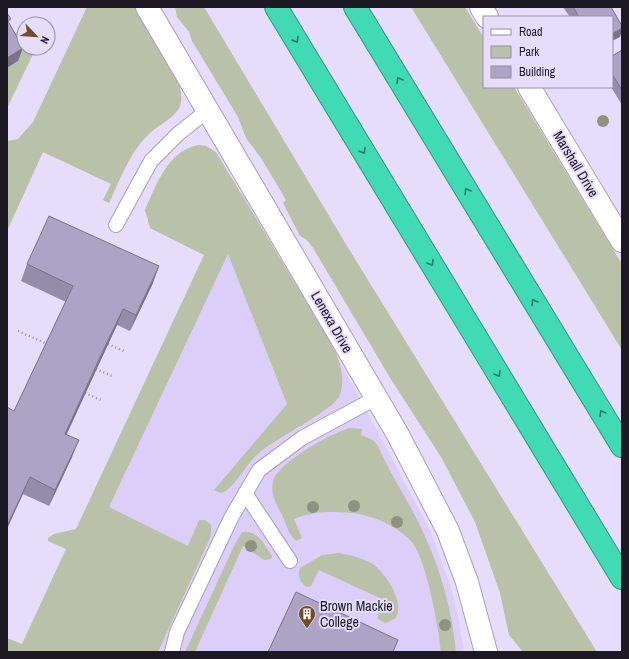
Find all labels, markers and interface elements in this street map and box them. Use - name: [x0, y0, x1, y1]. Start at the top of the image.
- north arrow: [16, 16, 56, 56]
- legend: [483, 16, 613, 88]
- text: Road: [519, 24, 543, 40]
- text: N: [37, 34, 53, 46]
- one-way arrow: [291, 36, 298, 43]
- text: Park: [519, 44, 539, 60]
- text: Building: [519, 64, 556, 80]
- one-way arrow: [396, 77, 404, 84]
- street label: Marshall Drive: [549, 128, 603, 200]
- one-way arrow: [359, 147, 366, 154]
- one-way arrow: [464, 188, 471, 195]
- one-way arrow: [426, 259, 433, 266]
- street label: Lenexa Drive: [307, 288, 357, 356]
- one-way arrow: [532, 299, 539, 306]
- one-way arrow: [494, 370, 501, 377]
- one-way arrow: [599, 410, 606, 417]
- place label: Brown Mackie College: [320, 597, 393, 631]
- building icon: Brown Mackie College: [297, 604, 317, 629]

